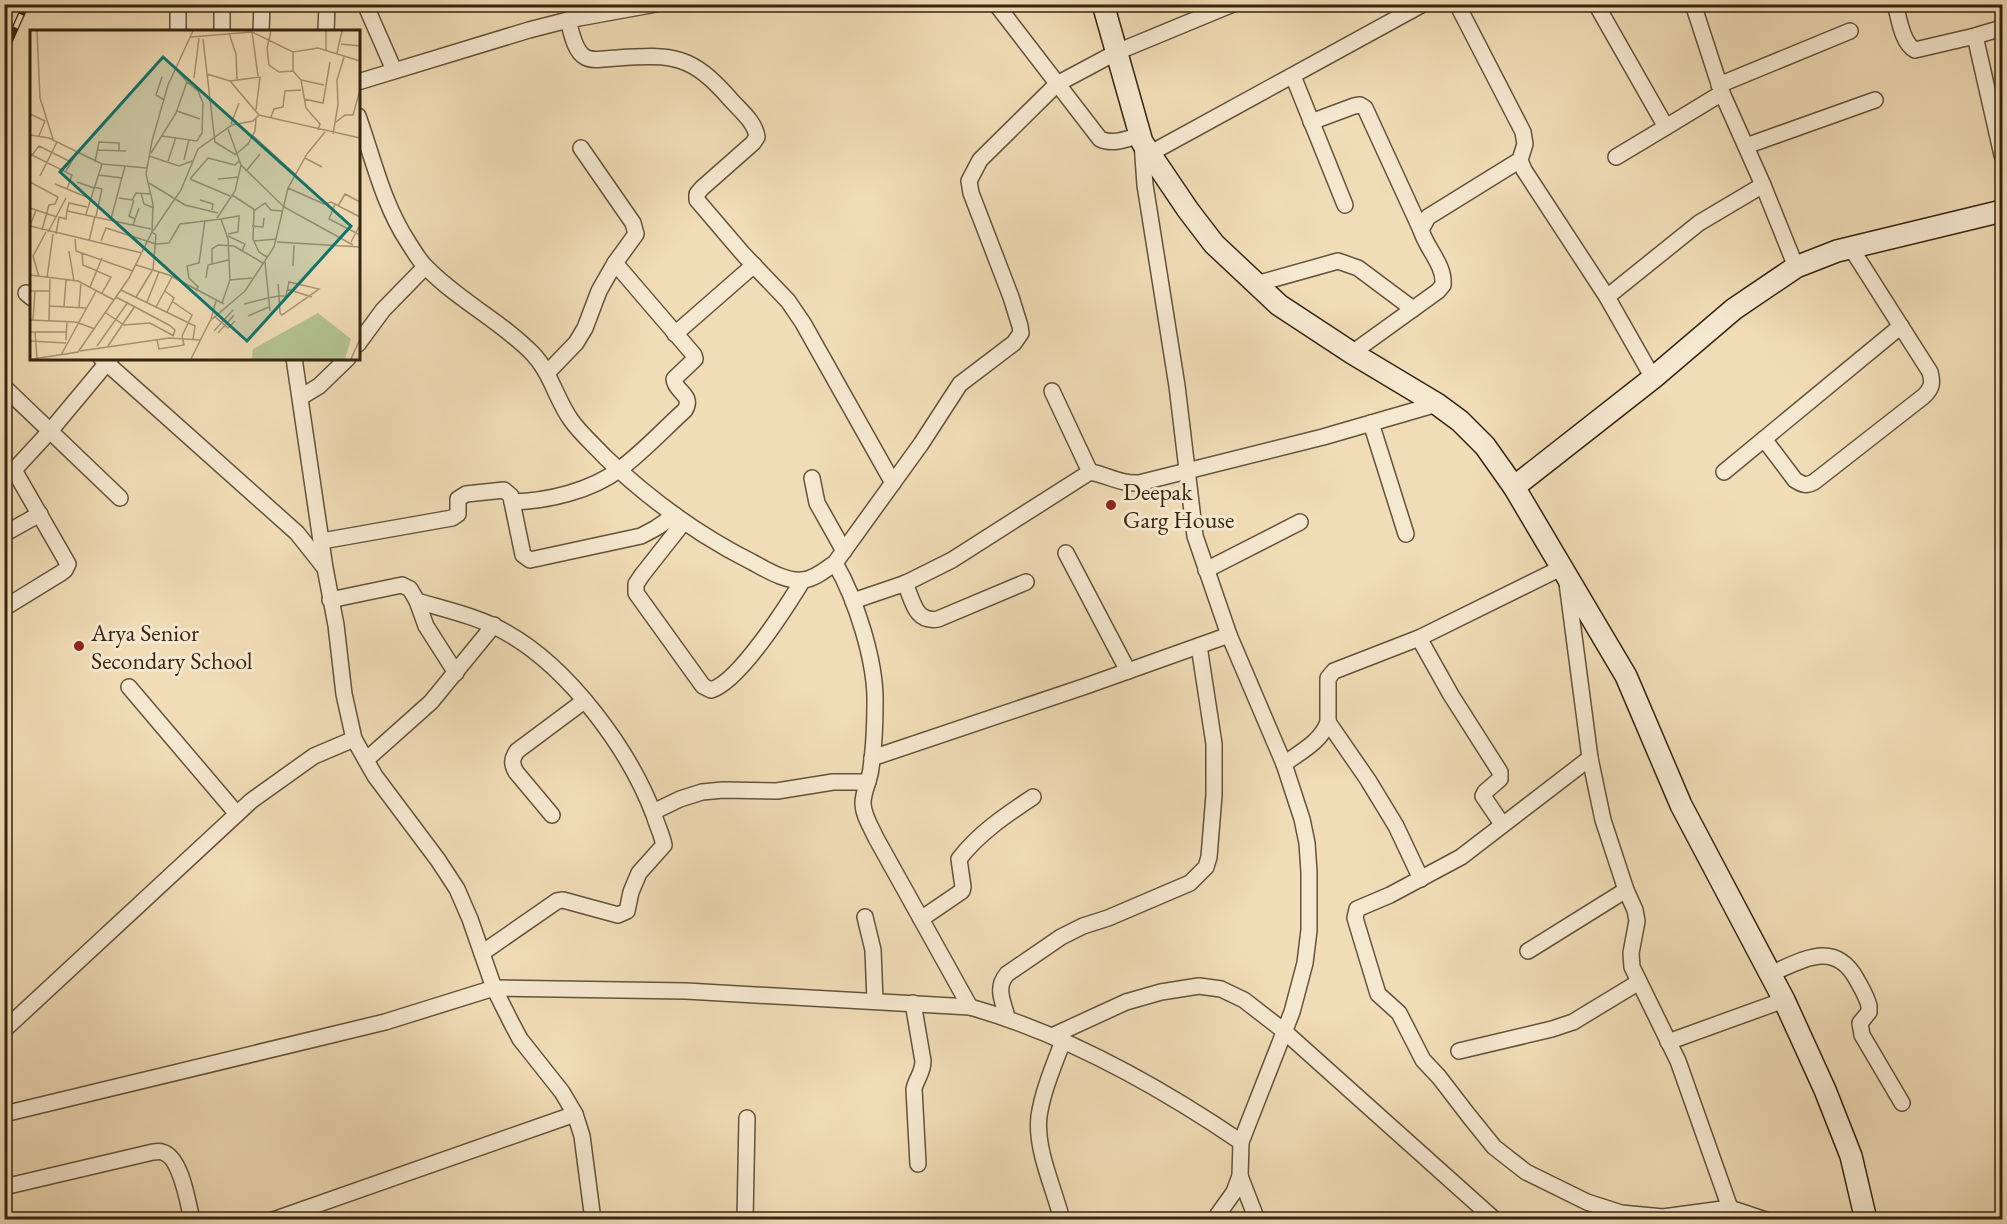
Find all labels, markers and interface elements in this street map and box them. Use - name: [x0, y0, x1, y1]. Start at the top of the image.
- inset map: [30, 30, 360, 360]
- place label: Deepak Garg House: [1123, 476, 1234, 535]
- marker: Deepak Garg House: [1104, 498, 1118, 512]
- place label: Arya Senior Secondary School: [90, 617, 253, 676]
- marker: Arya Senior Secondary School: [72, 639, 86, 653]

